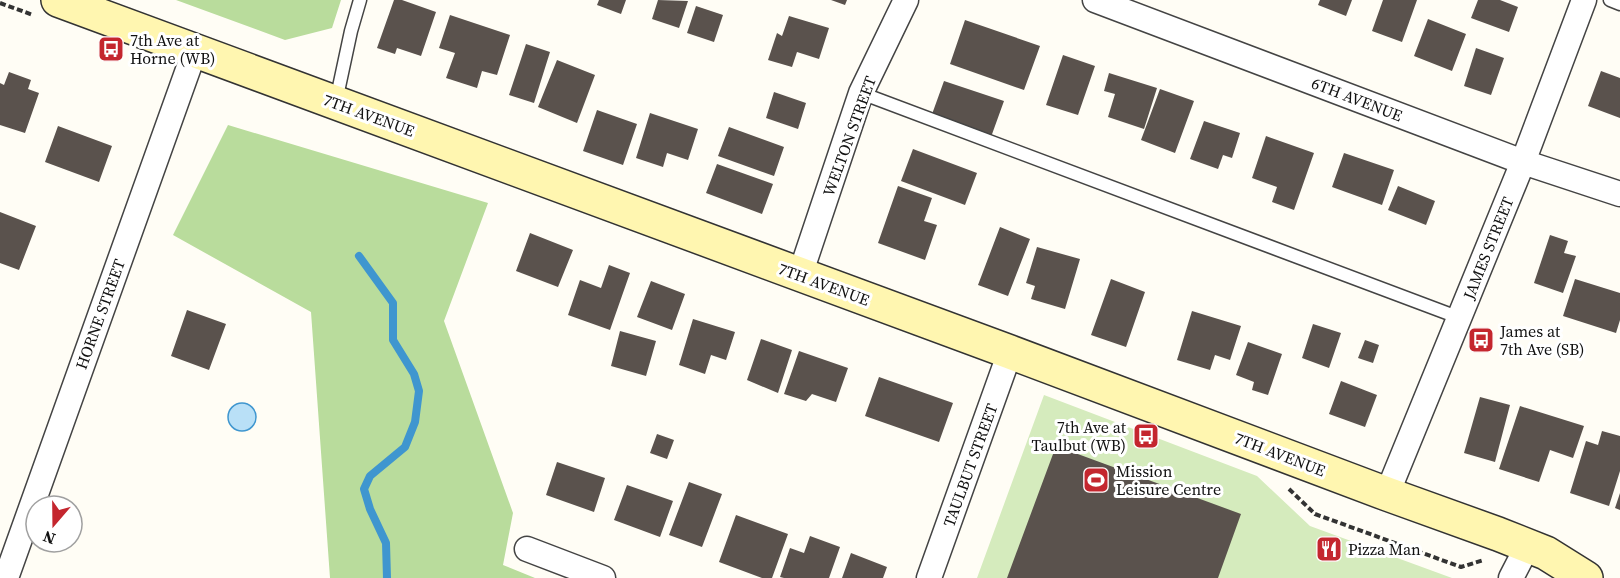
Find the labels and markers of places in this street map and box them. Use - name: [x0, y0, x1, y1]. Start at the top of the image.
- place label: 7th Ave at Horne (WB): [130, 29, 215, 69]
- bus stop icon: 7th Ave at Horne (WB): [96, 34, 126, 64]
- place label: James at 7th Ave (SB): [1499, 320, 1584, 360]
- bus stop icon: James at 7th Ave (SB): [1466, 325, 1496, 355]
- place label: 7th Ave at Taulbut (WB): [1031, 416, 1127, 456]
- bus stop icon: 7th Ave at Taulbut (WB): [1131, 421, 1161, 451]
- place label: Mission Leisure Centre: [1116, 460, 1221, 500]
- sports icon: Mission Leisure Centre: [1081, 465, 1111, 495]
- restaurant icon: Pizza Man: [1314, 534, 1344, 564]
- place label: Pizza Man: [1348, 538, 1421, 560]

